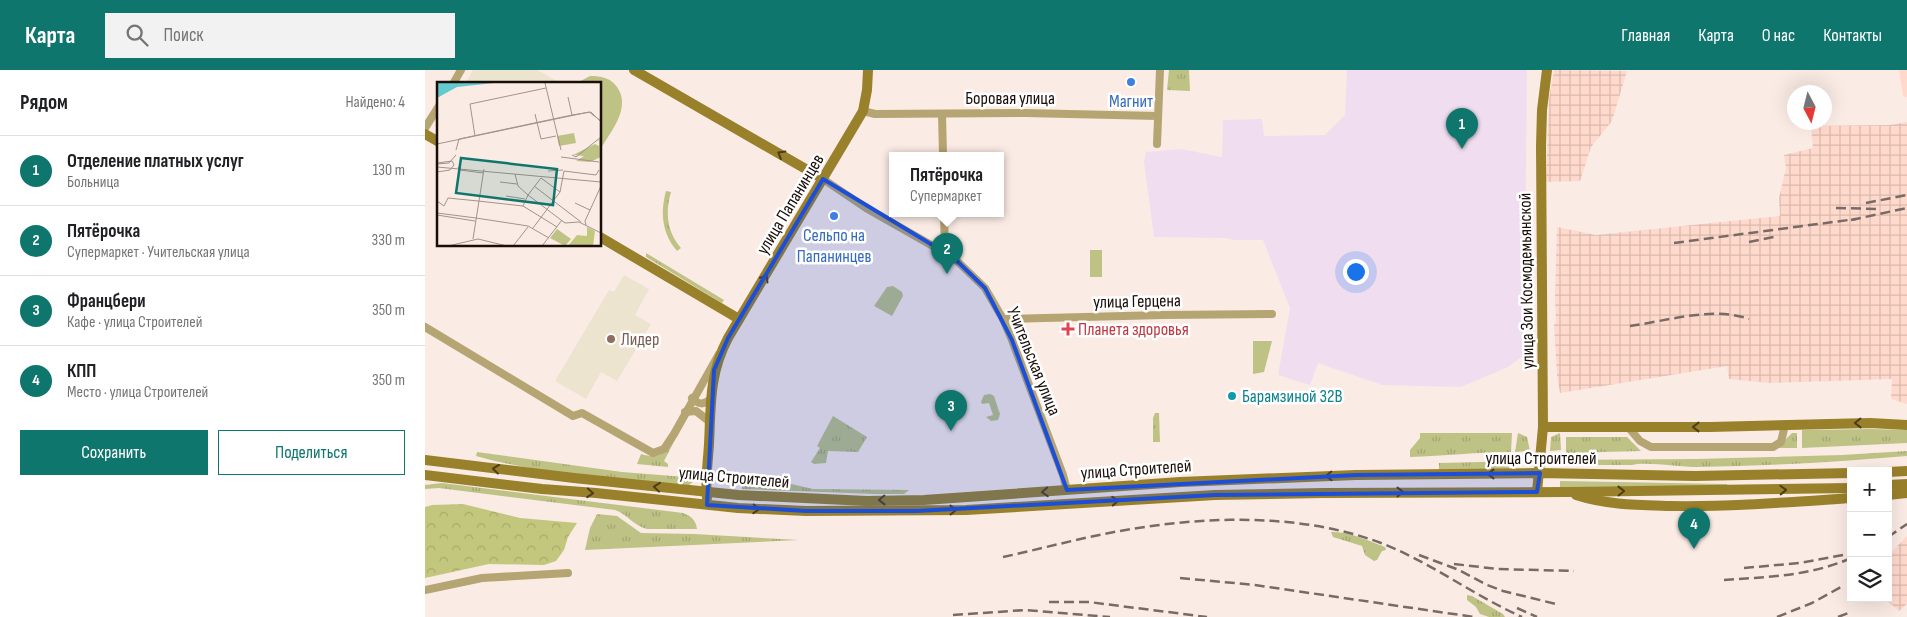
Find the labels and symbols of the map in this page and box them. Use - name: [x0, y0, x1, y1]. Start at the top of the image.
- marker: Магнит: [1125, 76, 1137, 88]
- inset map: [437, 82, 601, 246]
- north arrow: [1787, 85, 1832, 130]
- street label: Боровая улица: [965, 88, 1055, 109]
- place label: Магнит: [1109, 91, 1153, 112]
- pin: 1: [1446, 108, 1478, 149]
- street label: улица Папанинцев: [752, 150, 829, 258]
- one-way arrow: [778, 151, 787, 161]
- street label: улица Зои Космодемьянской: [1514, 193, 1539, 369]
- marker: Сельпо на Папанинцев: [828, 210, 840, 222]
- place label: Сельпо на Папанинцев: [797, 225, 871, 267]
- pin: 2: [931, 233, 963, 274]
- your location: [1343, 259, 1369, 285]
- one-way arrow: [758, 274, 768, 283]
- street label: улица Герцена: [1093, 290, 1181, 313]
- street label: Учительская улица: [1002, 304, 1065, 419]
- place label: Планета здоровья: [1078, 319, 1189, 340]
- marker: Планета здоровья: [1062, 323, 1074, 335]
- place label: Лидер: [621, 329, 659, 350]
- marker: Лидер: [605, 333, 617, 345]
- place label: Барамзиной 32В: [1242, 386, 1343, 407]
- pin: 3: [935, 390, 967, 431]
- marker: Барамзиной 32В: [1226, 390, 1238, 402]
- one-way arrow: [1854, 418, 1862, 428]
- one-way arrow: [1692, 422, 1700, 432]
- street label: улица Строителей: [1485, 448, 1597, 469]
- street label: улица Строителей: [1080, 455, 1192, 484]
- street label: улица Строителей: [678, 462, 790, 493]
- one-way arrow: [492, 464, 500, 475]
- one-way arrow: [1487, 469, 1495, 479]
- one-way arrow: [1325, 470, 1333, 481]
- one-way arrow: [653, 482, 661, 493]
- one-way arrow: [1780, 485, 1788, 496]
- one-way arrow: [1617, 486, 1625, 497]
- one-way arrow: [587, 487, 595, 498]
- one-way arrow: [1040, 487, 1048, 498]
- one-way arrow: [1396, 487, 1404, 497]
- one-way arrow: [878, 495, 886, 506]
- one-way arrow: [1112, 496, 1120, 507]
- one-way arrow: [752, 503, 760, 514]
- one-way arrow: [949, 505, 957, 516]
- pin: 4: [1678, 508, 1710, 549]

